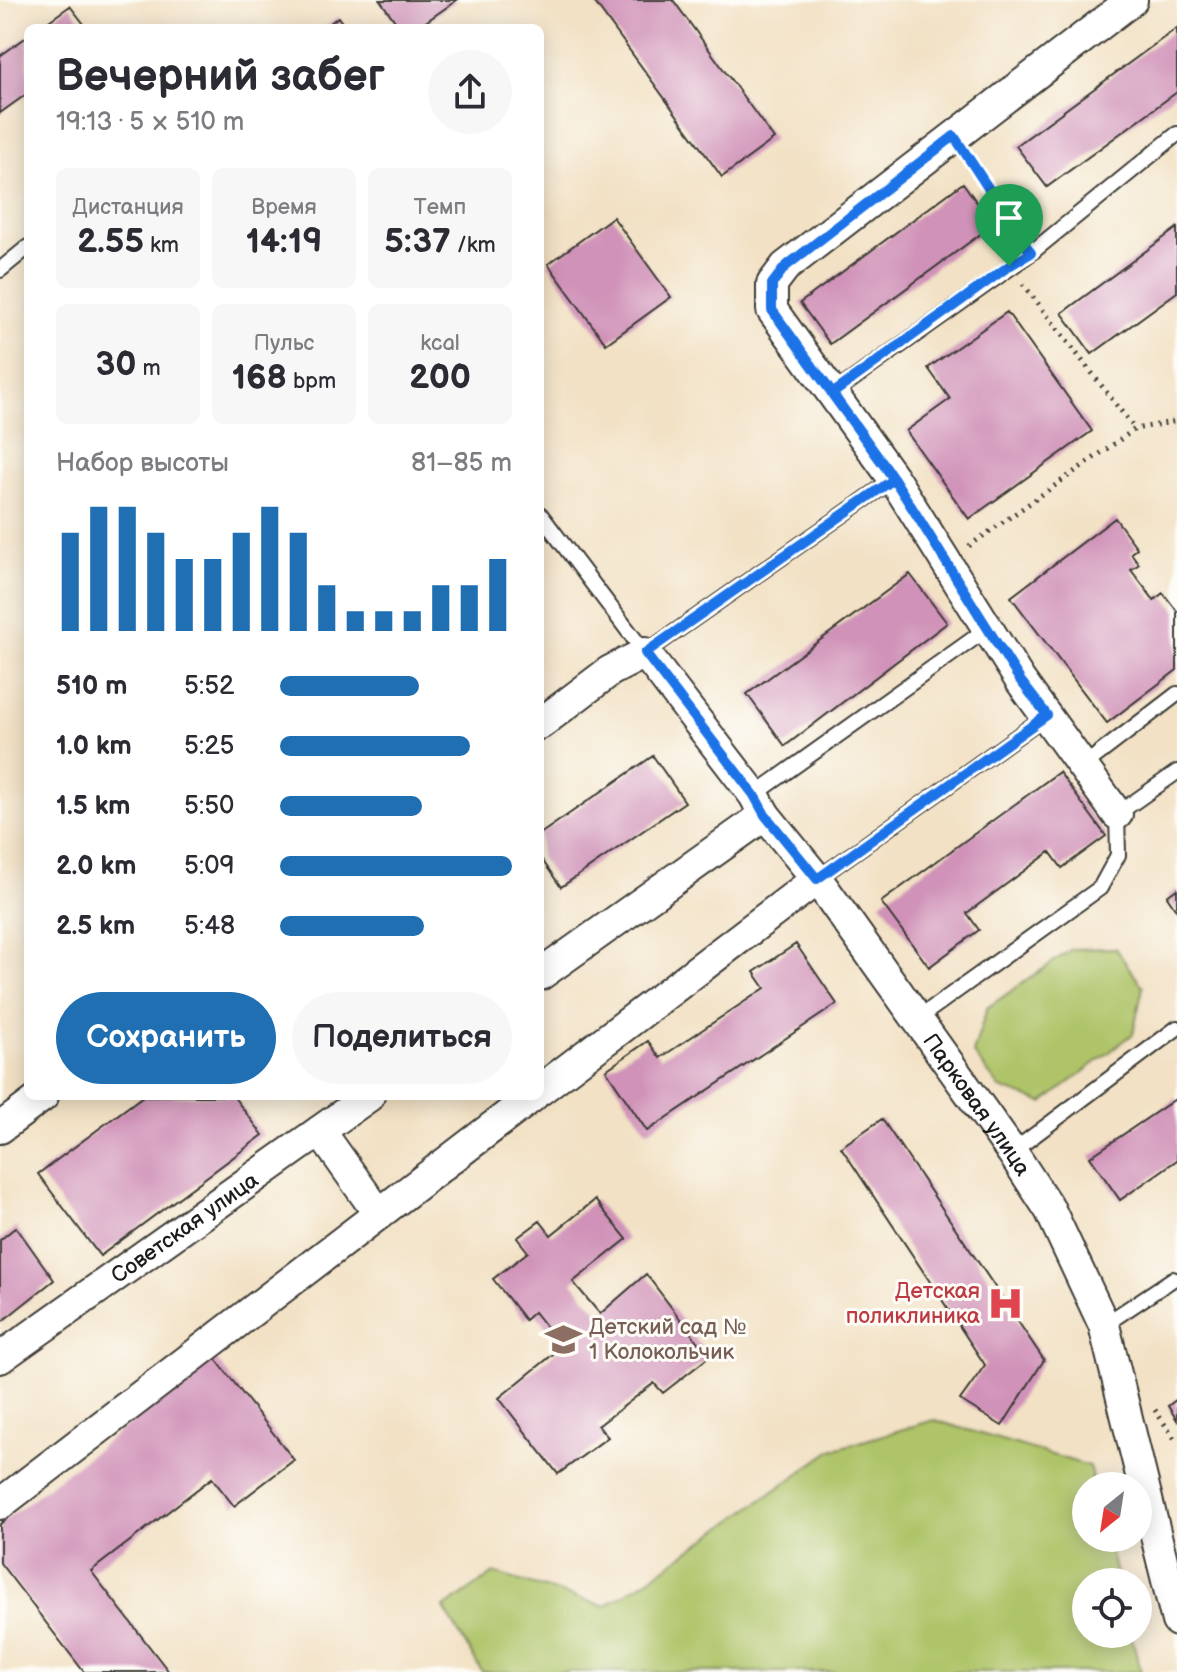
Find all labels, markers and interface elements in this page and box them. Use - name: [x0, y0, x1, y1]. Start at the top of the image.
- text: Вечерний забег: [56, 50, 385, 103]
- button: share: [428, 50, 512, 134]
- text: 19:13 · 5 × 510 m: [56, 107, 244, 138]
- pin: [975, 184, 1043, 266]
- text: Дистанция: [72, 194, 184, 221]
- text: Время: [251, 194, 317, 221]
- text: Темп: [414, 194, 466, 221]
- icon: arrive: [987, 196, 1031, 240]
- text: 2.55: [77, 221, 144, 262]
- text: 14:19: [246, 221, 322, 262]
- text: 5:37: [384, 221, 451, 262]
- text: km: [144, 232, 179, 259]
- text: /km: [451, 232, 496, 259]
- text: Пульс: [254, 330, 314, 357]
- text: kcal: [420, 330, 460, 357]
- text: 30: [95, 344, 136, 385]
- text: m: [136, 355, 161, 382]
- text: 168: [232, 357, 287, 398]
- text: 200: [409, 357, 471, 398]
- text: bpm: [287, 368, 336, 395]
- text: Набор высоты: [56, 448, 229, 479]
- text: 81–85 m: [411, 448, 512, 479]
- text: 510 m: [56, 671, 127, 702]
- text: 5:52: [184, 671, 234, 702]
- text: 1.0 km: [56, 731, 132, 762]
- text: 5:25: [184, 731, 234, 762]
- text: 1.5 km: [56, 791, 131, 822]
- text: 5:50: [184, 791, 234, 822]
- text: 2.0 km: [56, 851, 136, 882]
- text: 5:09: [184, 851, 234, 882]
- text: 2.5 km: [56, 911, 135, 942]
- text: 5:48: [184, 911, 235, 942]
- button: Сохранить: [56, 992, 276, 1084]
- button: Поделиться: [292, 992, 512, 1084]
- street label: Парковая улица: [917, 1029, 1036, 1181]
- street label: Советская улица: [106, 1167, 264, 1290]
- place label: Детская поликлиника: [846, 1278, 980, 1330]
- hospital icon: Детская поликлиника: [987, 1284, 1025, 1322]
- place label: Детский сад № 1 Колокольчик: [589, 1314, 747, 1366]
- school or university icon: Детский сад № 1 Колокольчик: [544, 1320, 582, 1358]
- north arrow: [1072, 1472, 1152, 1552]
- map controls: [1072, 1472, 1152, 1648]
- button: locate: [1072, 1568, 1152, 1648]

